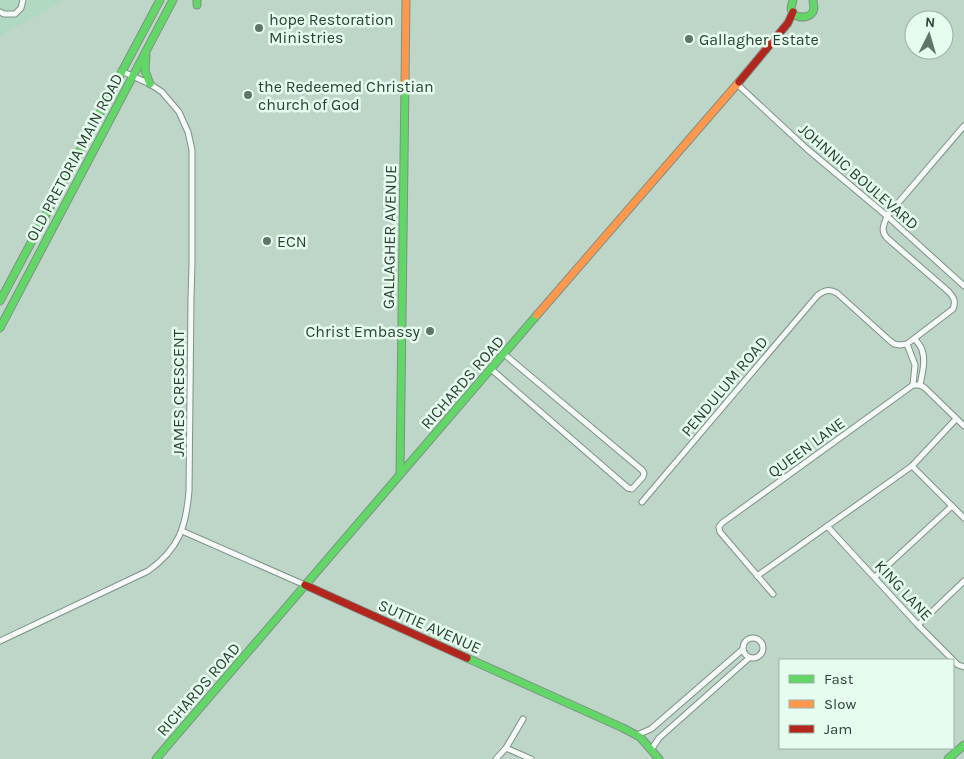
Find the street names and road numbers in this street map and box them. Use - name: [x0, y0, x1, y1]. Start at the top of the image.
- street label: OLD PRETORIA MAIN ROAD: [22, 70, 127, 244]
- street label: JOHNNIC BOULEVARD: [795, 119, 923, 234]
- street label: GALLAGHER AVENUE: [379, 165, 400, 309]
- street label: JAMES CRESCENT: [169, 329, 188, 457]
- street label: RICHARDS ROAD: [417, 332, 508, 433]
- street label: PENDULUM ROAD: [677, 332, 772, 440]
- street label: QUEEN LANE: [764, 413, 848, 482]
- street label: KING LANE: [871, 556, 936, 625]
- street label: SUTTIE AVENUE: [375, 595, 484, 658]
- street label: RICHARDS ROAD: [153, 639, 244, 740]

